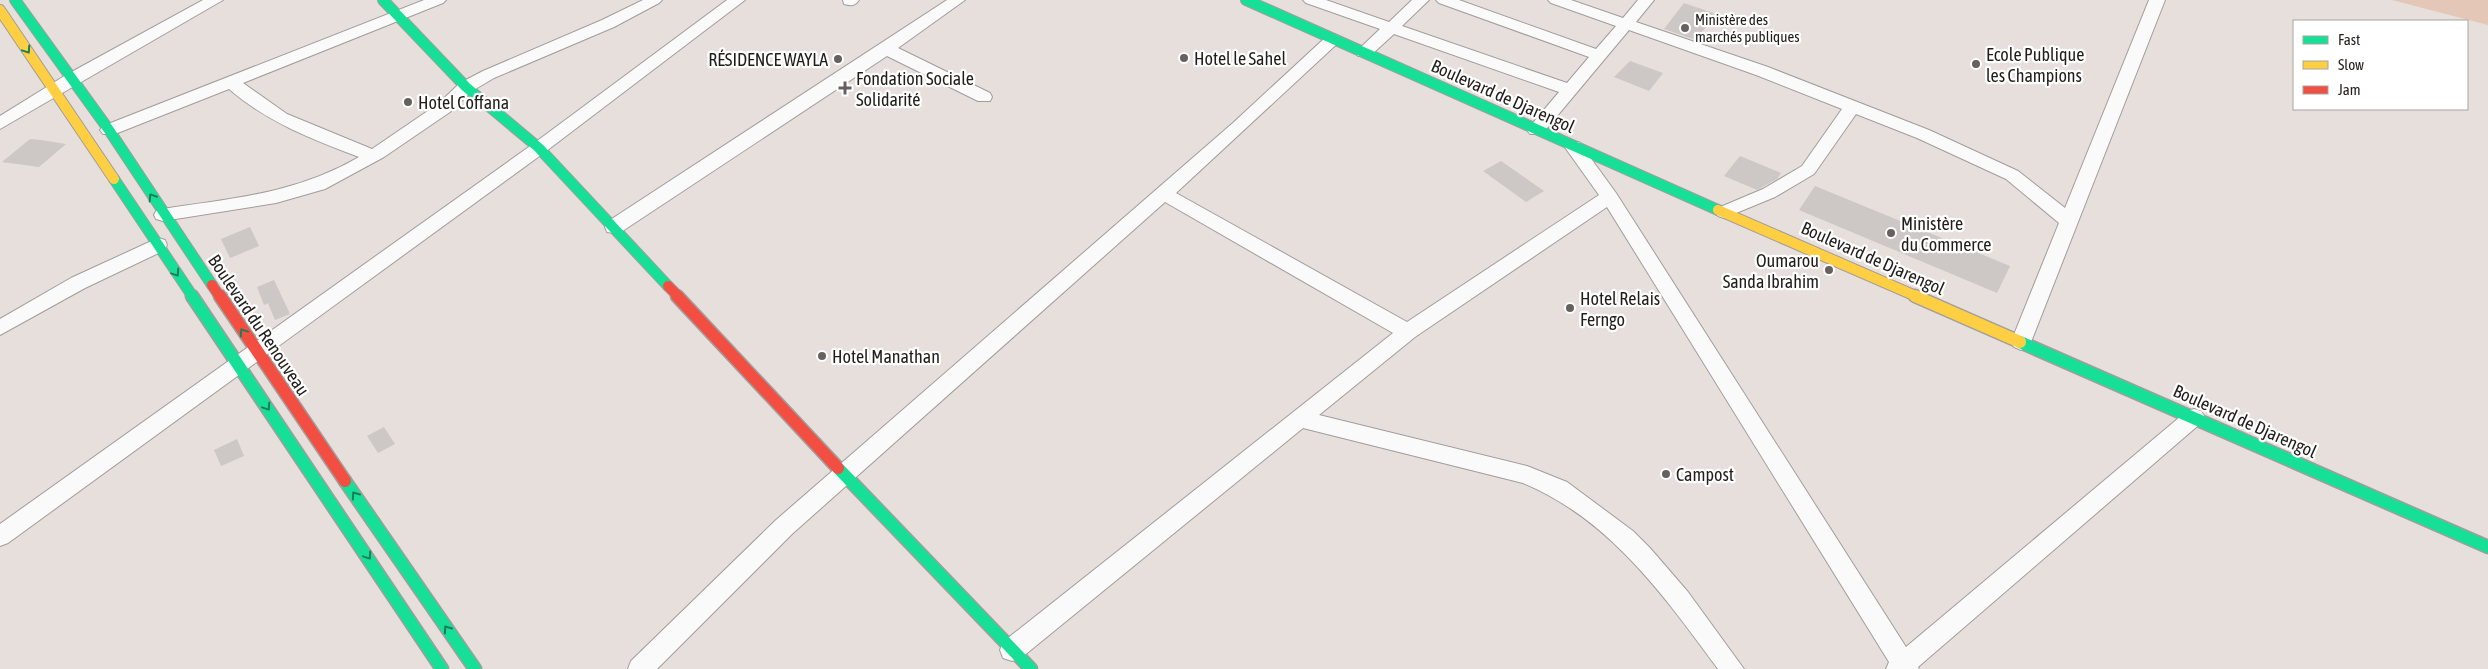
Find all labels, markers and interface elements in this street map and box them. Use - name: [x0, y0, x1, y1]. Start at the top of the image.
- place label: Ministère des marchés publiques: [1695, 11, 1800, 45]
- legend: [2293, 20, 2468, 110]
- marker: Ministère des marchés publiques: [1679, 22, 1691, 34]
- text: Fast: [2338, 31, 2360, 48]
- place label: Ecole Publique les Champions: [1986, 44, 2084, 86]
- one-way arrow: [21, 45, 30, 54]
- place label: Hotel le Sahel: [1194, 48, 1286, 69]
- place label: RÉSIDENCE WAYLA: [708, 49, 828, 70]
- marker: Hotel le Sahel: [1178, 52, 1190, 64]
- marker: RÉSIDENCE WAYLA: [832, 53, 844, 65]
- street label: Boulevard de Djarengol: [1428, 55, 1578, 137]
- text: Slow: [2338, 56, 2364, 73]
- marker: Ecole Publique les Champions: [1970, 58, 1982, 70]
- place label: Fondation Sociale Solidarité: [856, 68, 974, 110]
- marker: Fondation Sociale Solidarité: [838, 81, 852, 95]
- text: Jam: [2338, 81, 2361, 98]
- place label: Hotel Coffana: [418, 92, 509, 113]
- marker: Hotel Coffana: [402, 96, 414, 108]
- one-way arrow: [149, 194, 159, 203]
- place label: Ministère du Commerce: [1901, 213, 1992, 255]
- street label: Boulevard de Djarengol: [1798, 217, 1948, 299]
- marker: Ministère du Commerce: [1885, 227, 1897, 239]
- place label: Oumarou Sanda Ibrahim: [1723, 250, 1819, 292]
- street label: Boulevard du Renouveau: [204, 251, 314, 399]
- marker: Oumarou Sanda Ibrahim: [1823, 264, 1835, 276]
- one-way arrow: [170, 267, 179, 276]
- place label: Hotel Relais Ferngo: [1580, 288, 1660, 330]
- marker: Hotel Relais Ferngo: [1564, 302, 1576, 314]
- one-way arrow: [240, 329, 249, 338]
- place label: Hotel Manathan: [832, 346, 940, 367]
- marker: Hotel Manathan: [816, 350, 828, 362]
- street label: Boulevard de Djarengol: [2170, 380, 2320, 462]
- one-way arrow: [260, 402, 270, 411]
- place label: Campost: [1676, 464, 1734, 485]
- marker: Campost: [1660, 468, 1672, 480]
- one-way arrow: [352, 491, 361, 501]
- one-way arrow: [361, 551, 371, 560]
- one-way arrow: [444, 625, 453, 635]

